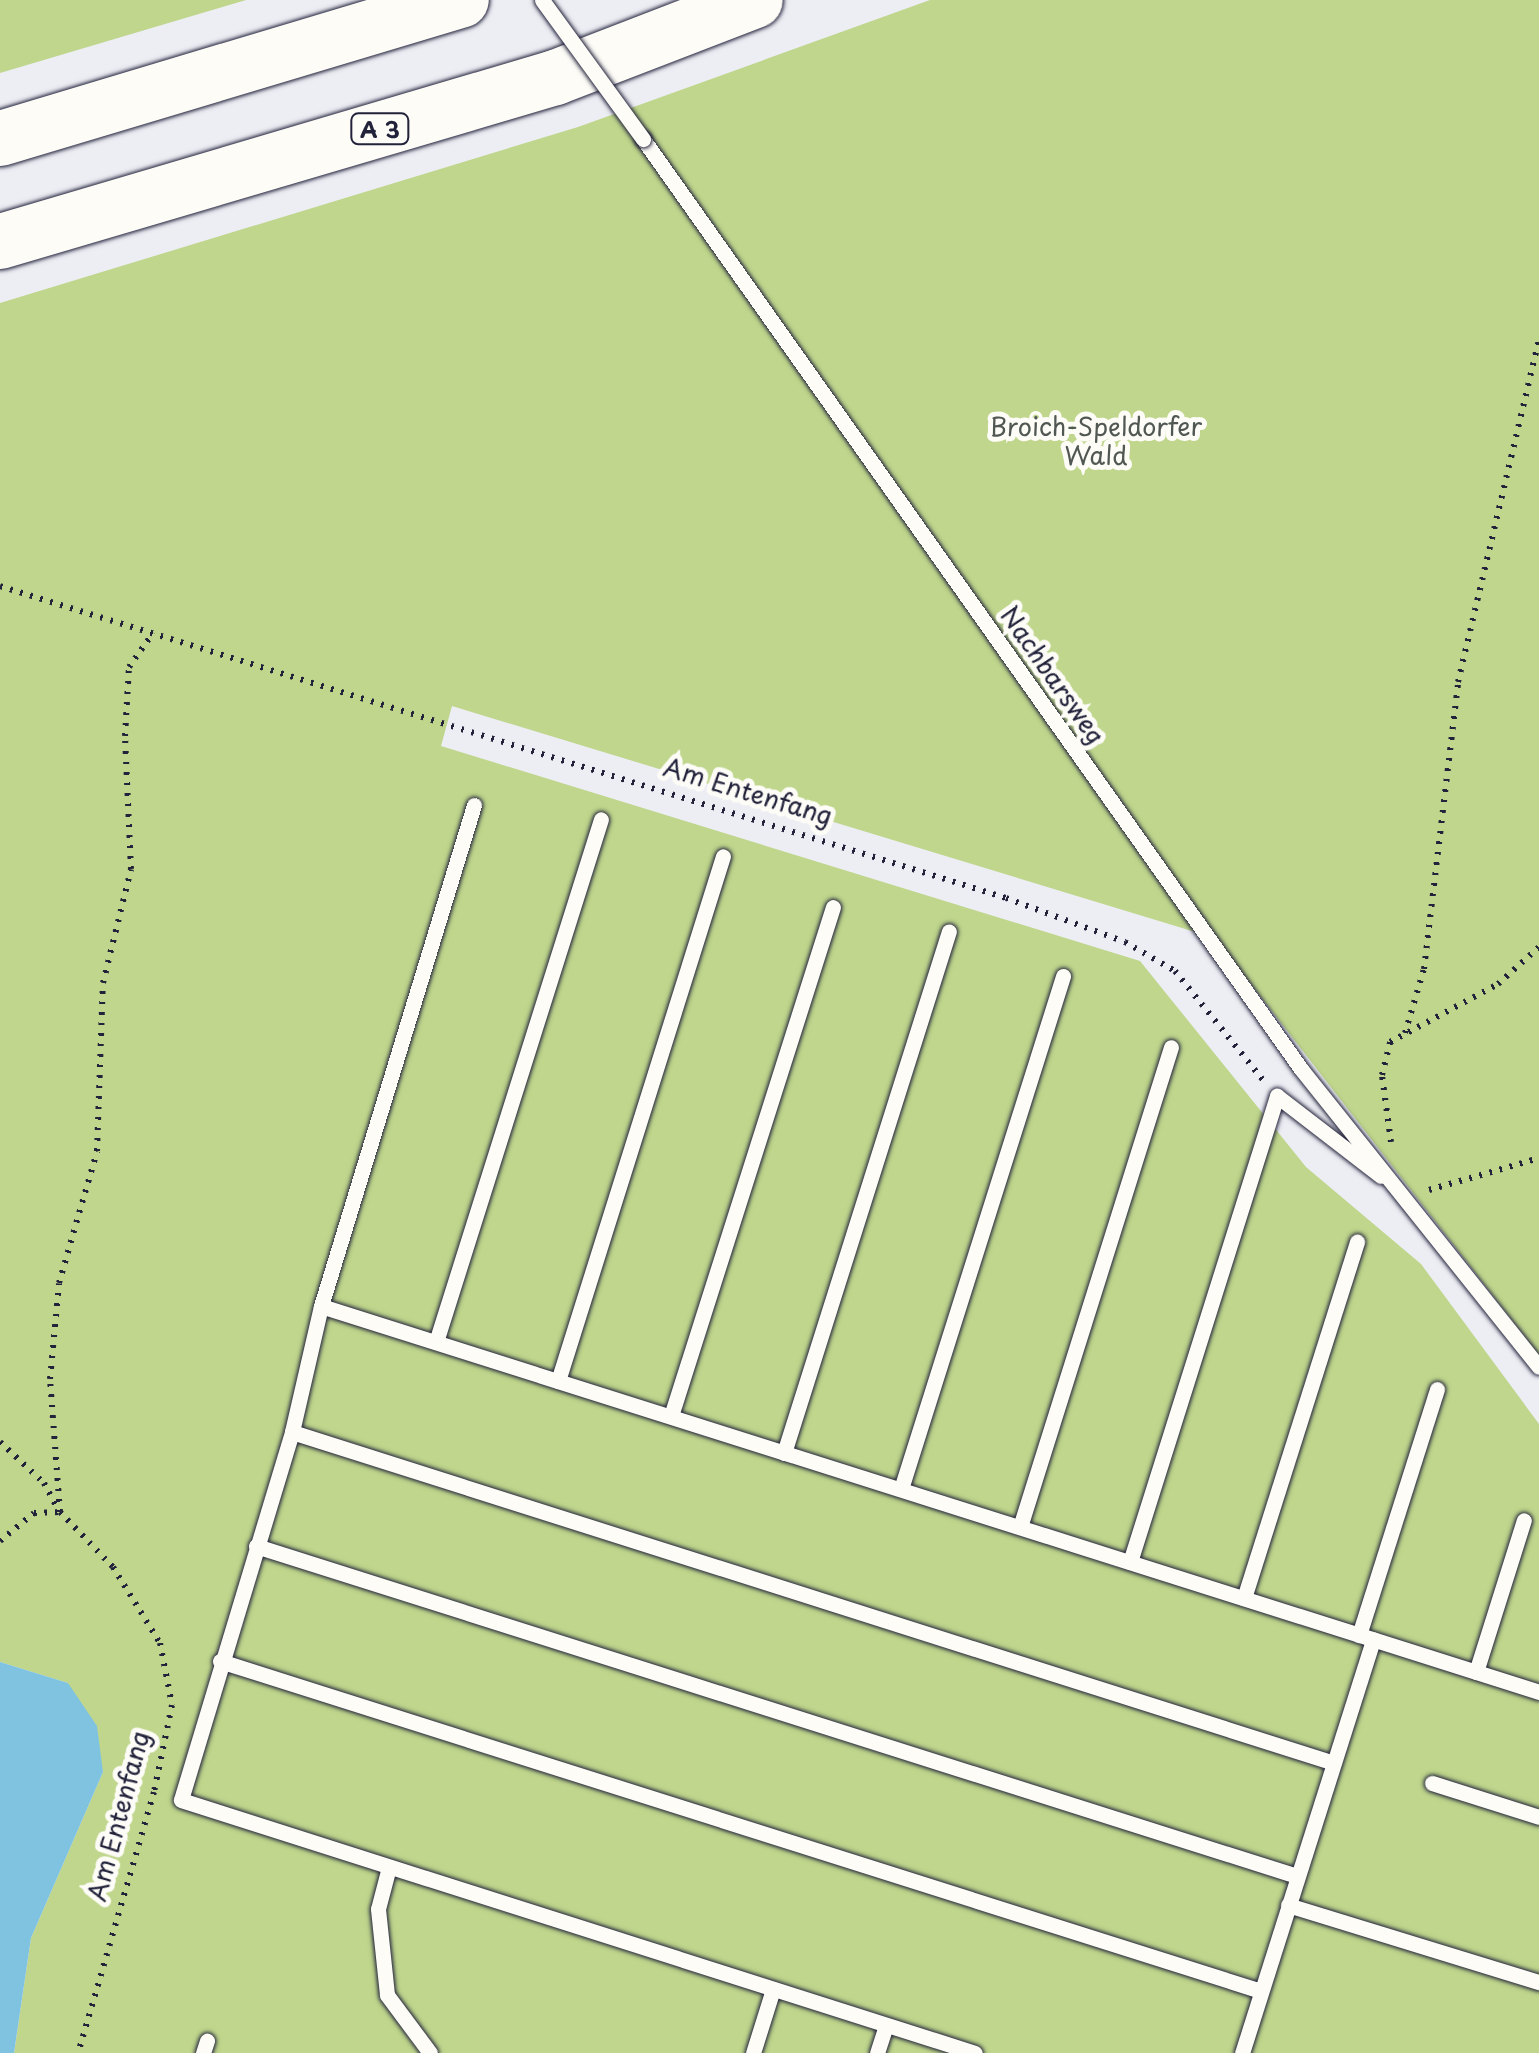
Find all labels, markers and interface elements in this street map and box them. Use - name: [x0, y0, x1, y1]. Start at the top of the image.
- road number: A 3: [350, 112, 410, 146]
- park label: Broich-Speldorfer Wald: [990, 412, 1202, 471]
- street label: Nachbarsweg: [994, 600, 1112, 750]
- street label: Am Entenfang: [660, 751, 836, 831]
- street label: Am Entenfang: [81, 1728, 155, 1904]

